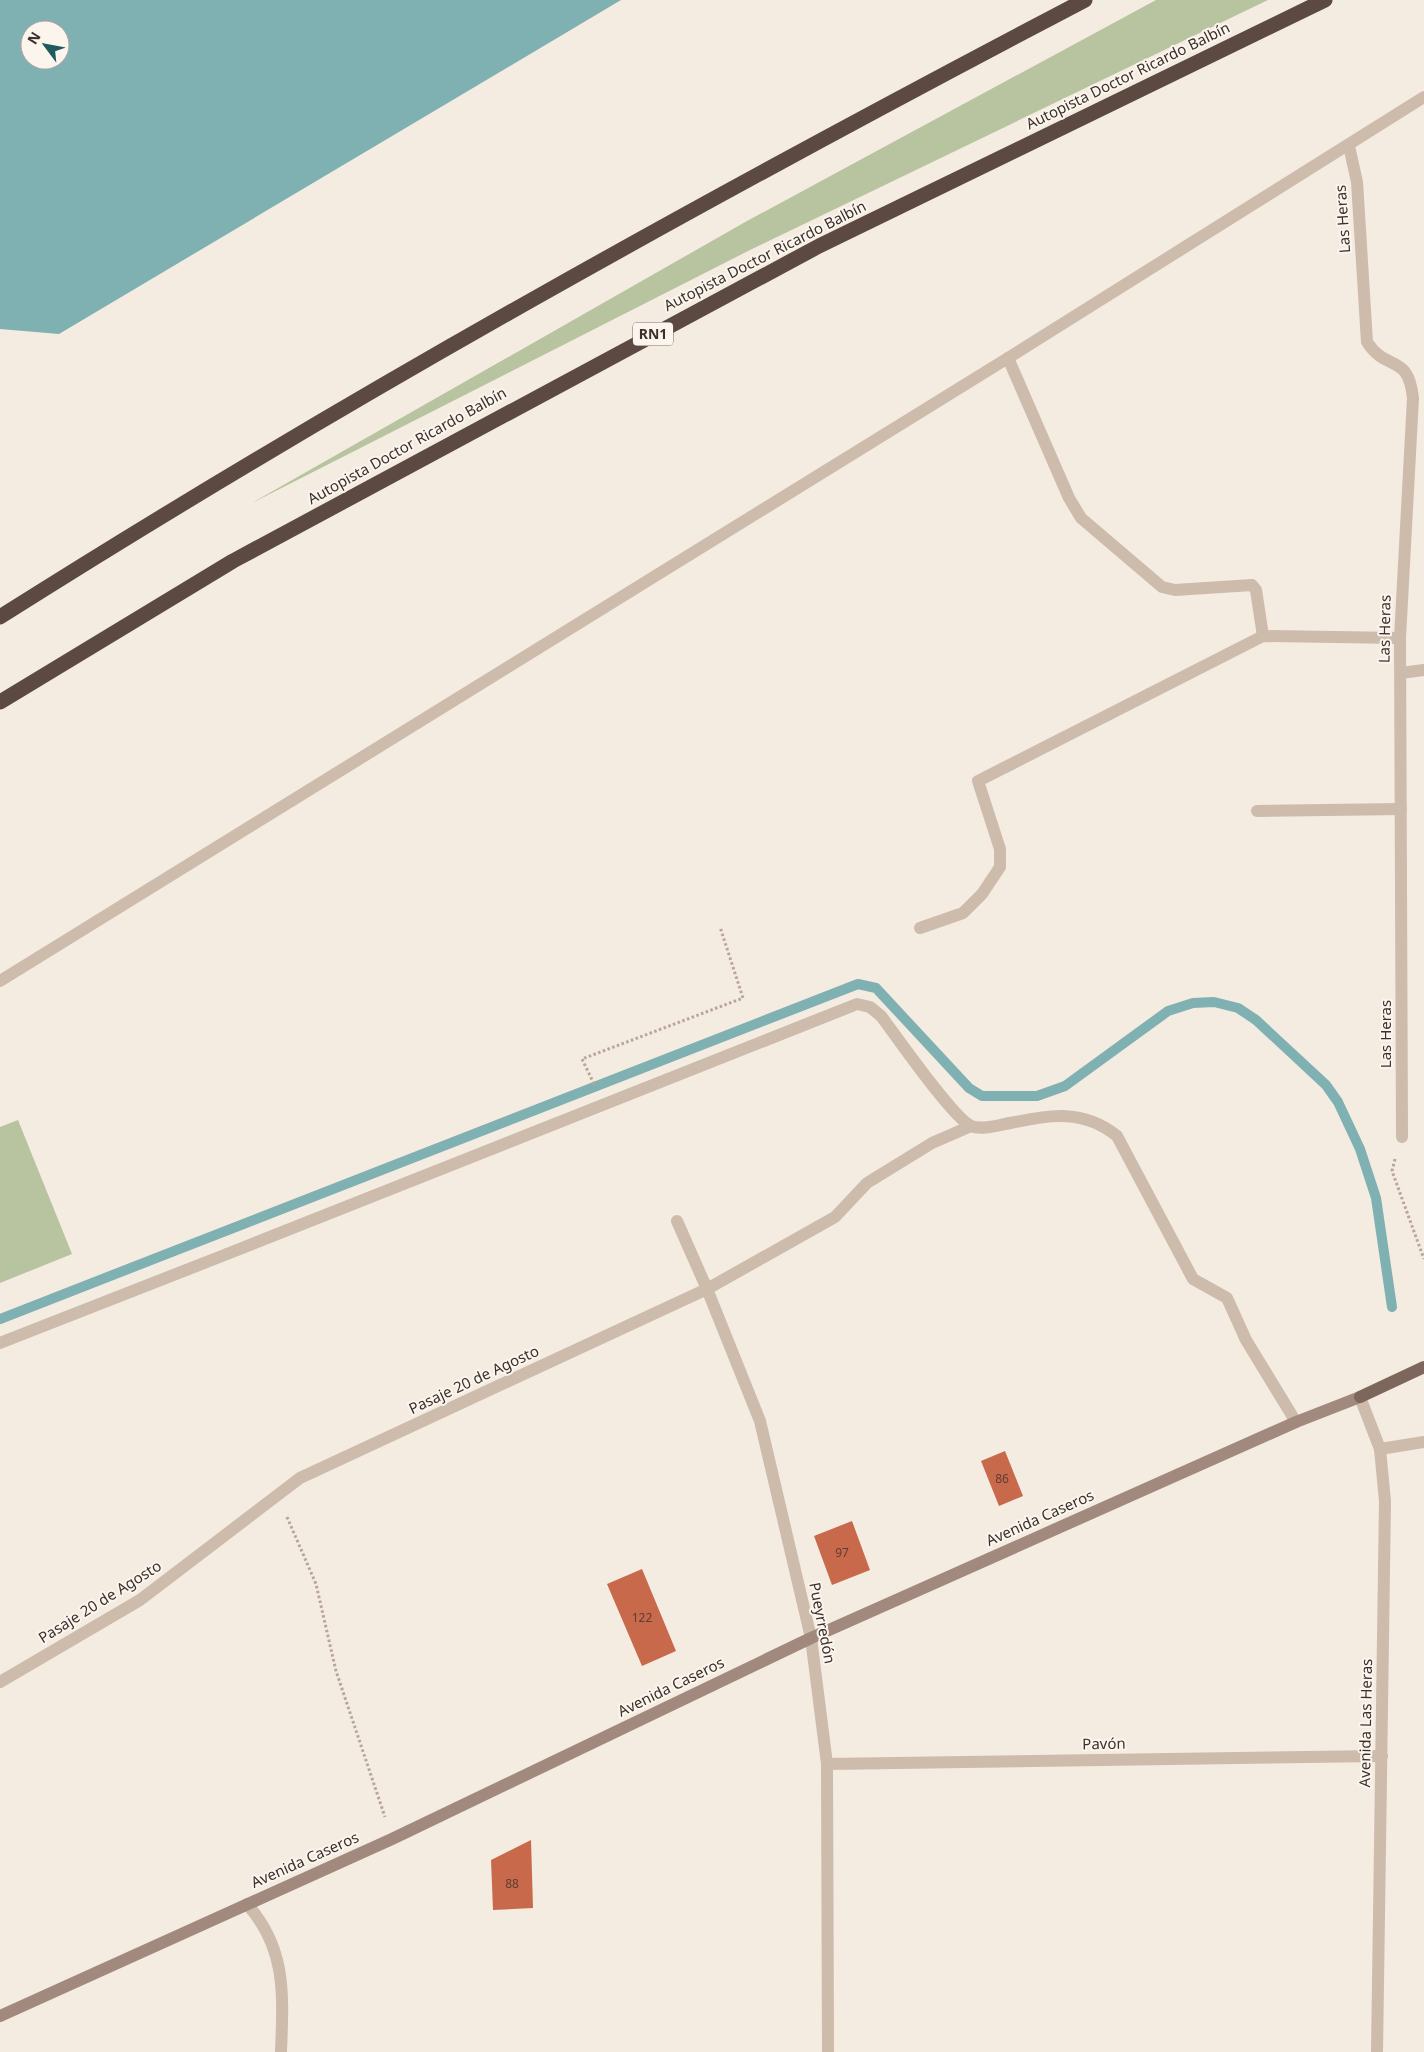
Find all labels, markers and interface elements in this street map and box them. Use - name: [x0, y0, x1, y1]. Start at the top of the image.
- street label: Autopista Doctor Ricardo Balbín: [1022, 17, 1233, 133]
- north arrow: [20, 20, 70, 70]
- text: N: [22, 28, 45, 48]
- street label: Las Heras: [1330, 184, 1354, 254]
- street label: Autopista Doctor Ricardo Balbín: [660, 195, 869, 315]
- road number: RN1: [633, 322, 673, 346]
- street label: Autopista Doctor Ricardo Balbín: [303, 382, 510, 508]
- street label: Las Heras: [1373, 595, 1395, 663]
- street label: Las Heras: [1375, 1000, 1395, 1068]
- street label: Pasaje 20 de Agosto: [405, 1340, 542, 1418]
- house number: 86: [995, 1470, 1009, 1487]
- street label: Avenida Caseros: [983, 1484, 1097, 1550]
- house number: 97: [835, 1544, 849, 1561]
- street label: Pasaje 20 de Agosto: [34, 1555, 165, 1647]
- street label: Pueyrredón: [805, 1581, 841, 1665]
- house number: 122: [632, 1609, 652, 1626]
- street label: Avenida Caseros: [614, 1652, 727, 1721]
- street label: Avenida Las Heras: [1354, 1658, 1376, 1788]
- street label: Pavón: [1082, 1733, 1126, 1753]
- street label: Avenida Caseros: [248, 1826, 362, 1892]
- house number: 88: [505, 1875, 519, 1892]

